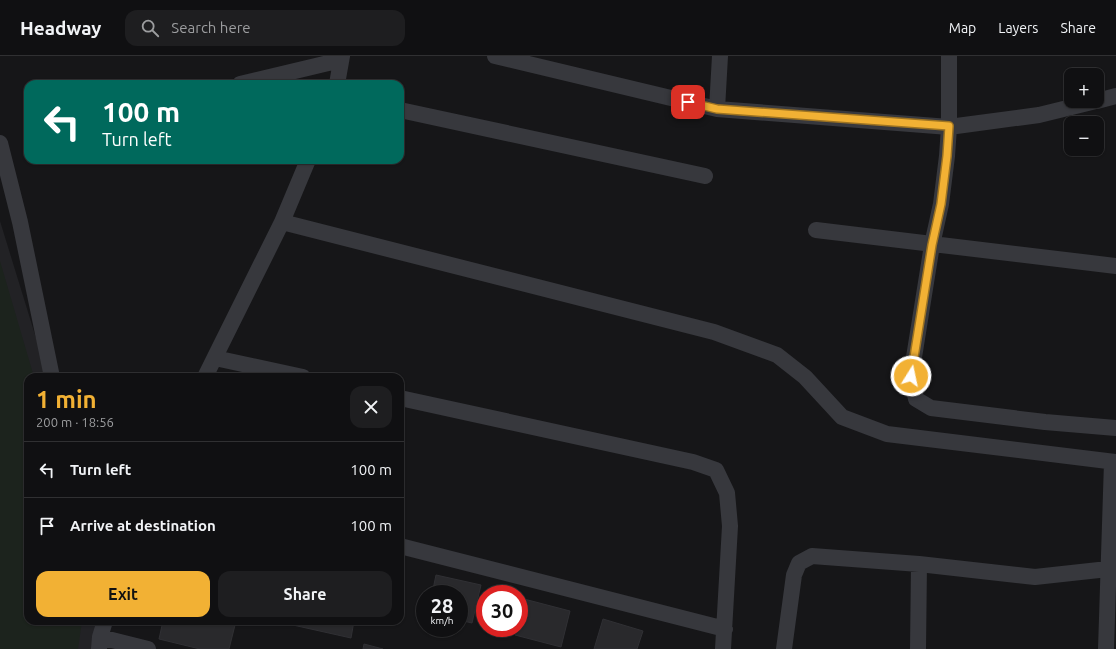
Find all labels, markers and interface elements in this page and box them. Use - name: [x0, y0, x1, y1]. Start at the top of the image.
- search box: [125, 10, 405, 46]
- text: Headway: [20, 17, 101, 39]
- icon: search: [139, 17, 161, 39]
- text: Search here: [171, 19, 251, 36]
- text: Map: [949, 20, 976, 36]
- text: Layers: [998, 20, 1038, 36]
- text: Share: [1060, 20, 1096, 36]
- map controls: [1064, 68, 1104, 156]
- button: +: [1064, 68, 1104, 108]
- pin: [671, 85, 705, 119]
- icon: arrive: [677, 91, 699, 113]
- icon: left: [36, 96, 88, 148]
- text: 100 m: [102, 96, 180, 127]
- button: −: [1064, 116, 1104, 156]
- text: Turn left: [102, 129, 172, 149]
- position arrow: [890, 355, 932, 397]
- text: 1 min: [36, 386, 97, 413]
- button: close: [350, 386, 392, 428]
- text: 200 m · 18:56: [36, 415, 114, 429]
- icon: left: [36, 459, 58, 481]
- text: Turn left: [70, 461, 131, 478]
- text: 100 m: [350, 461, 392, 478]
- icon: arrive: [36, 515, 58, 537]
- text: Arrive at destination: [70, 517, 216, 534]
- text: 100 m: [350, 517, 392, 534]
- button: Exit: [36, 571, 210, 617]
- button: Share: [218, 571, 392, 617]
- speed limit sign: 30: [476, 585, 528, 637]
- text: 28: [431, 594, 453, 617]
- text: km/h: [430, 615, 454, 626]

